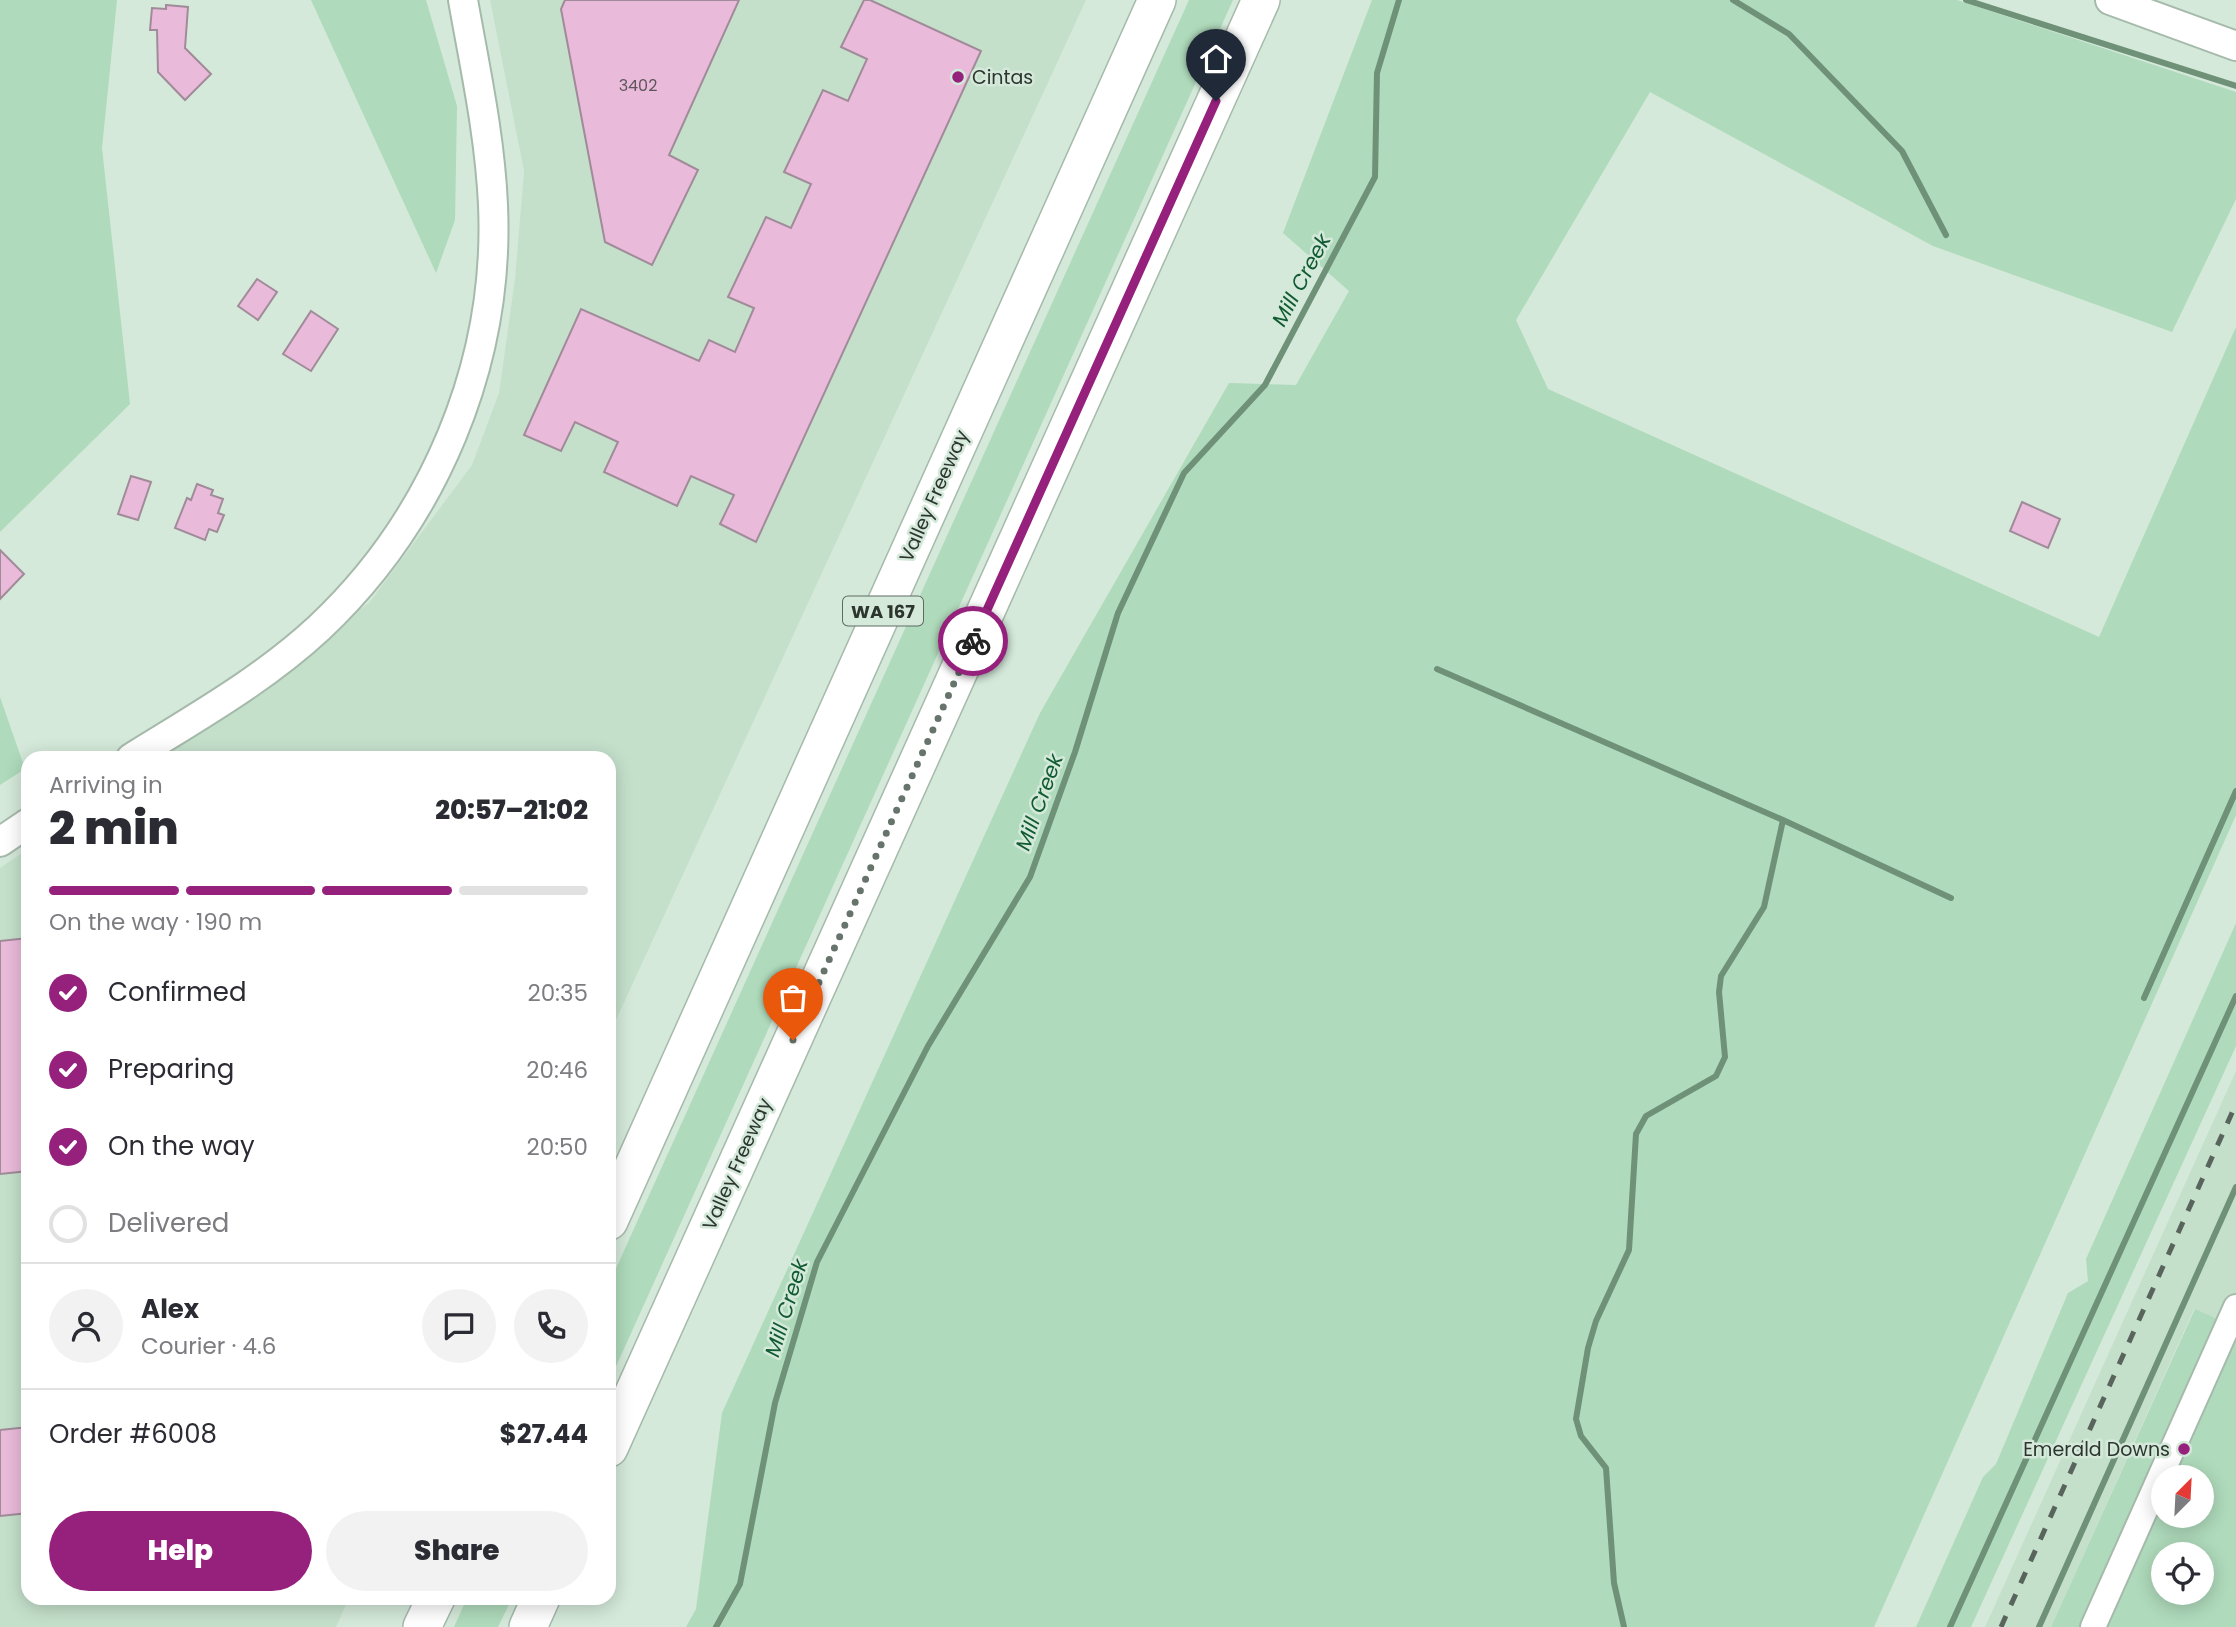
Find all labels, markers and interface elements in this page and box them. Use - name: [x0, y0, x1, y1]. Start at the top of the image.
- pin: [1186, 29, 1246, 101]
- icon: home: [1197, 40, 1235, 78]
- place label: Cintas: [972, 64, 1033, 91]
- marker: Cintas: [950, 69, 966, 85]
- house number: 3402: [619, 74, 657, 97]
- water label: Mill Creek: [1265, 228, 1338, 331]
- street label: Valley Freeway: [893, 425, 975, 566]
- road number: WA 167: [843, 596, 923, 626]
- courier: [938, 606, 1008, 676]
- icon: bike: [954, 622, 992, 660]
- water label: Mill Creek: [1008, 749, 1070, 854]
- text: Arriving in: [49, 769, 163, 801]
- text: 20:57–21:02: [435, 792, 588, 828]
- text: 2 min: [49, 796, 179, 860]
- text: On the way · 190 m: [49, 906, 262, 938]
- pin: [763, 968, 823, 1040]
- icon: check: [49, 974, 87, 1012]
- text: Confirmed: [108, 974, 246, 1010]
- text: 20:35: [527, 977, 588, 1009]
- icon: bag: [774, 979, 812, 1017]
- icon: check: [49, 1051, 87, 1089]
- text: Preparing: [108, 1051, 234, 1087]
- text: 20:46: [526, 1054, 588, 1086]
- street label: Valley Freeway: [696, 1093, 778, 1234]
- icon: check: [49, 1128, 87, 1166]
- text: On the way: [108, 1128, 255, 1164]
- text: 20:50: [527, 1131, 588, 1163]
- text: Delivered: [108, 1205, 229, 1241]
- water label: Mill Creek: [757, 1254, 815, 1360]
- button: person: [49, 1289, 123, 1363]
- button: chat: [422, 1289, 496, 1363]
- button: phone: [514, 1289, 588, 1363]
- text: Alex: [141, 1291, 199, 1327]
- text: Courier · 4.6: [141, 1330, 276, 1362]
- text: Order #6008: [49, 1416, 217, 1452]
- text: $27.44: [500, 1416, 588, 1452]
- place label: Emerald Downs: [2023, 1436, 2170, 1463]
- marker: Emerald Downs: [2176, 1441, 2192, 1457]
- north arrow: [2151, 1465, 2214, 1528]
- map controls: [2151, 1465, 2214, 1605]
- button: Help: [49, 1511, 312, 1591]
- button: Share: [326, 1511, 588, 1591]
- button: locate: [2151, 1542, 2214, 1605]

